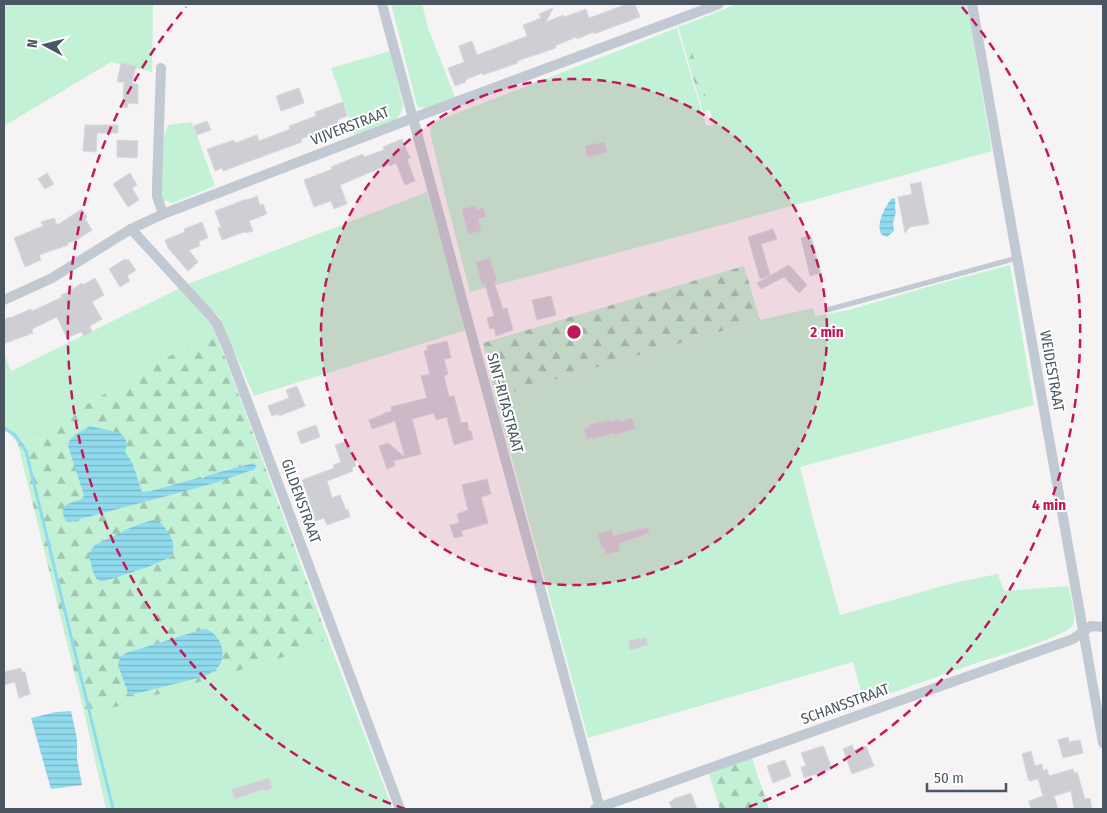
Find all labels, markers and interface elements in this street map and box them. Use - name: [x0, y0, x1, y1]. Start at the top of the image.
- north arrow: [20, 20, 70, 70]
- text: N: [24, 38, 42, 49]
- street label: VIJVERSTRAAT: [308, 103, 392, 149]
- centre of rings: [565, 323, 583, 341]
- text: 2 min: [809, 323, 844, 341]
- street label: WEIDESTRAAT: [1036, 329, 1068, 413]
- street label: SINT-RITASTRAAT: [483, 351, 527, 455]
- street label: GILDENSTRAAT: [277, 456, 325, 546]
- text: 4 min: [1032, 496, 1066, 514]
- street label: SCHANSSTRAAT: [798, 680, 892, 728]
- scale bar: [927, 760, 1006, 792]
- text: 50 m: [934, 769, 964, 787]

